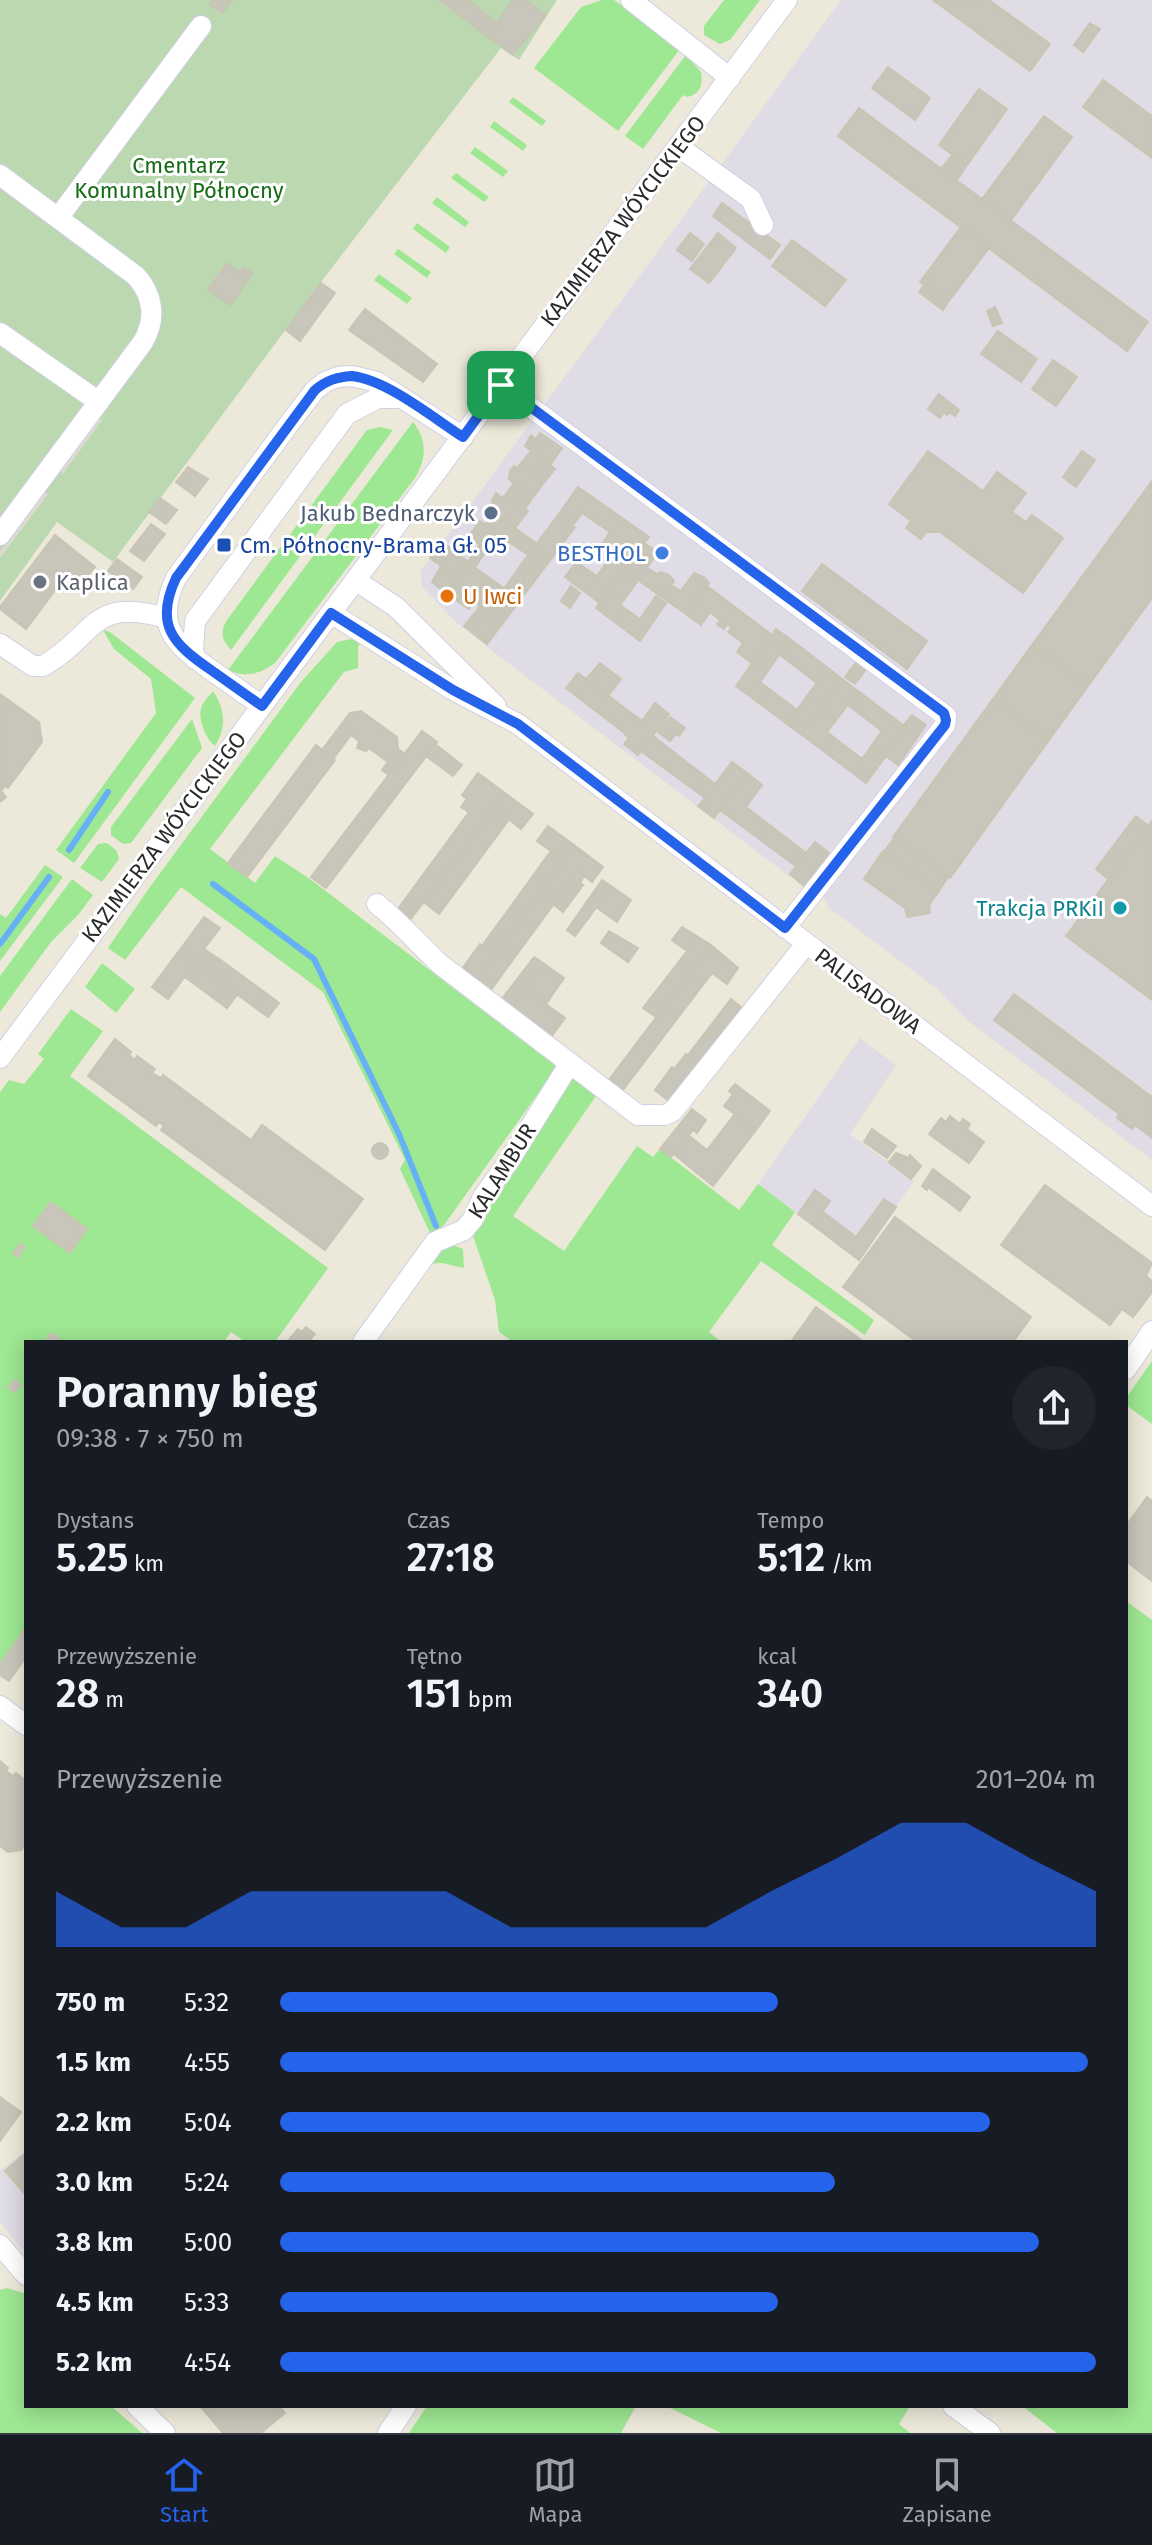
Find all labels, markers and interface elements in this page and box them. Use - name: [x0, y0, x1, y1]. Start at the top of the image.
- street label: KAZIMIERZA WÓYCICKIEGO: [535, 110, 711, 332]
- park label: Cmentarz Komunalny Północny: [74, 152, 284, 204]
- pin: [467, 351, 535, 419]
- icon: arrive: [479, 363, 523, 407]
- place label: Jakub Bednarczyk: [300, 500, 476, 527]
- marker: Jakub Bednarczyk: [482, 504, 500, 522]
- place label: Cm. Północny-Brama Gł. 05: [240, 532, 507, 559]
- marker: Cm. Północny-Brama Gł. 05: [215, 536, 233, 554]
- place label: BESTHOL: [557, 540, 646, 567]
- marker: BESTHOL: [653, 544, 671, 562]
- place label: Kaplica: [56, 569, 129, 596]
- marker: Kaplica: [31, 573, 49, 591]
- place label: U Iwci: [463, 583, 522, 610]
- marker: U Iwci: [438, 587, 456, 605]
- street label: KAZIMIERZA WÓYCICKIEGO: [76, 726, 252, 948]
- place label: Trakcja PRKiI: [976, 895, 1104, 922]
- marker: Trakcja PRKiI: [1111, 899, 1129, 917]
- street label: PALISADOWA: [809, 942, 927, 1040]
- street label: KALAMBUR: [462, 1118, 542, 1224]
- text: Poranny bieg: [56, 1366, 317, 1419]
- button: share: [1012, 1366, 1096, 1450]
- text: 09:38 · 7 × 750 m: [56, 1423, 244, 1454]
- text: Dystans: [56, 1507, 134, 1534]
- text: Czas: [407, 1507, 450, 1534]
- text: Tempo: [757, 1507, 824, 1534]
- text: 5.25: [56, 1534, 128, 1582]
- text: 27:18: [407, 1534, 495, 1582]
- text: 5:12: [757, 1534, 825, 1582]
- text: km: [128, 1550, 164, 1577]
- text: /km: [825, 1550, 873, 1577]
- text: Przewyższenie: [56, 1643, 197, 1670]
- text: Tętno: [407, 1643, 463, 1670]
- text: kcal: [757, 1643, 797, 1670]
- text: 28: [56, 1670, 99, 1718]
- text: 151: [407, 1670, 462, 1718]
- text: 340: [757, 1670, 823, 1718]
- text: m: [99, 1686, 124, 1713]
- text: bpm: [462, 1686, 513, 1713]
- text: Przewyższenie: [56, 1764, 223, 1795]
- text: 201–204 m: [976, 1764, 1096, 1795]
- text: 750 m: [56, 1987, 125, 2018]
- text: 5:32: [184, 1987, 229, 2018]
- text: 1.5 km: [56, 2047, 131, 2078]
- text: 4:55: [184, 2047, 230, 2078]
- text: 2.2 km: [56, 2107, 132, 2138]
- text: 5:04: [184, 2107, 232, 2138]
- text: 3.0 km: [56, 2167, 133, 2198]
- text: 5:24: [184, 2167, 229, 2198]
- text: 3.8 km: [56, 2227, 133, 2258]
- text: 5:00: [184, 2227, 232, 2258]
- text: 4.5 km: [56, 2287, 134, 2318]
- text: 5:33: [184, 2287, 229, 2318]
- text: 5.2 km: [56, 2347, 132, 2378]
- text: 4:54: [184, 2347, 231, 2378]
- tab: Start: [160, 2453, 208, 2528]
- tab: Mapa: [528, 2453, 582, 2528]
- tab: Zapisane: [903, 2453, 992, 2528]

